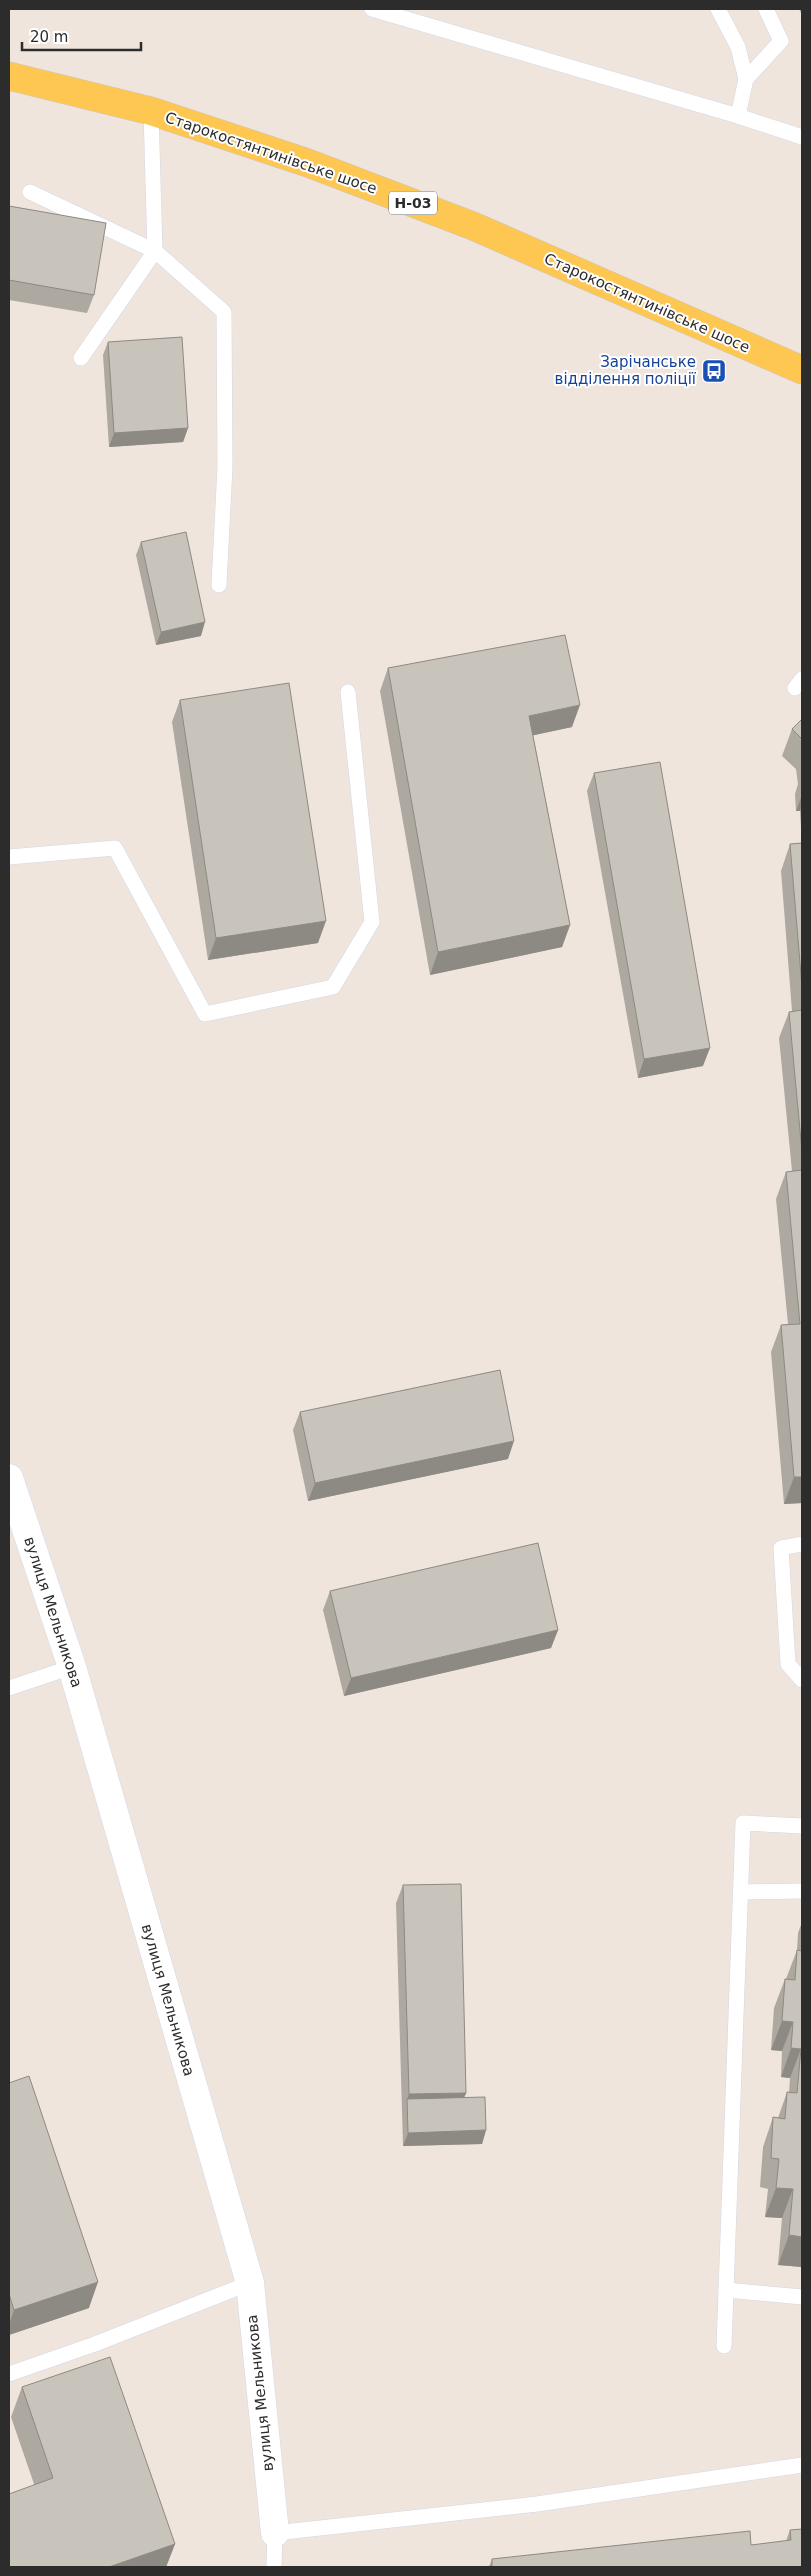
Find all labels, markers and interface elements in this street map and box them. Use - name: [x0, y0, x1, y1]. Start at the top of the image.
- scale bar: [22, 20, 141, 52]
- text: 20 m: [30, 28, 68, 46]
- street label: Старокостянтинівське шосе: [163, 108, 379, 198]
- road number: Н-03: [389, 192, 437, 214]
- street label: Старокостянтинівське шосе: [541, 249, 753, 357]
- place label: Зарічанське відділення поліції: [555, 353, 697, 388]
- bus stop icon: Зарічанське відділення поліції: [701, 358, 727, 384]
- street label: вулиця Мельникова: [20, 1534, 86, 1690]
- street label: вулиця Мельникова: [138, 1922, 198, 2078]
- street label: вулиця Мельникова: [243, 2314, 277, 2472]

